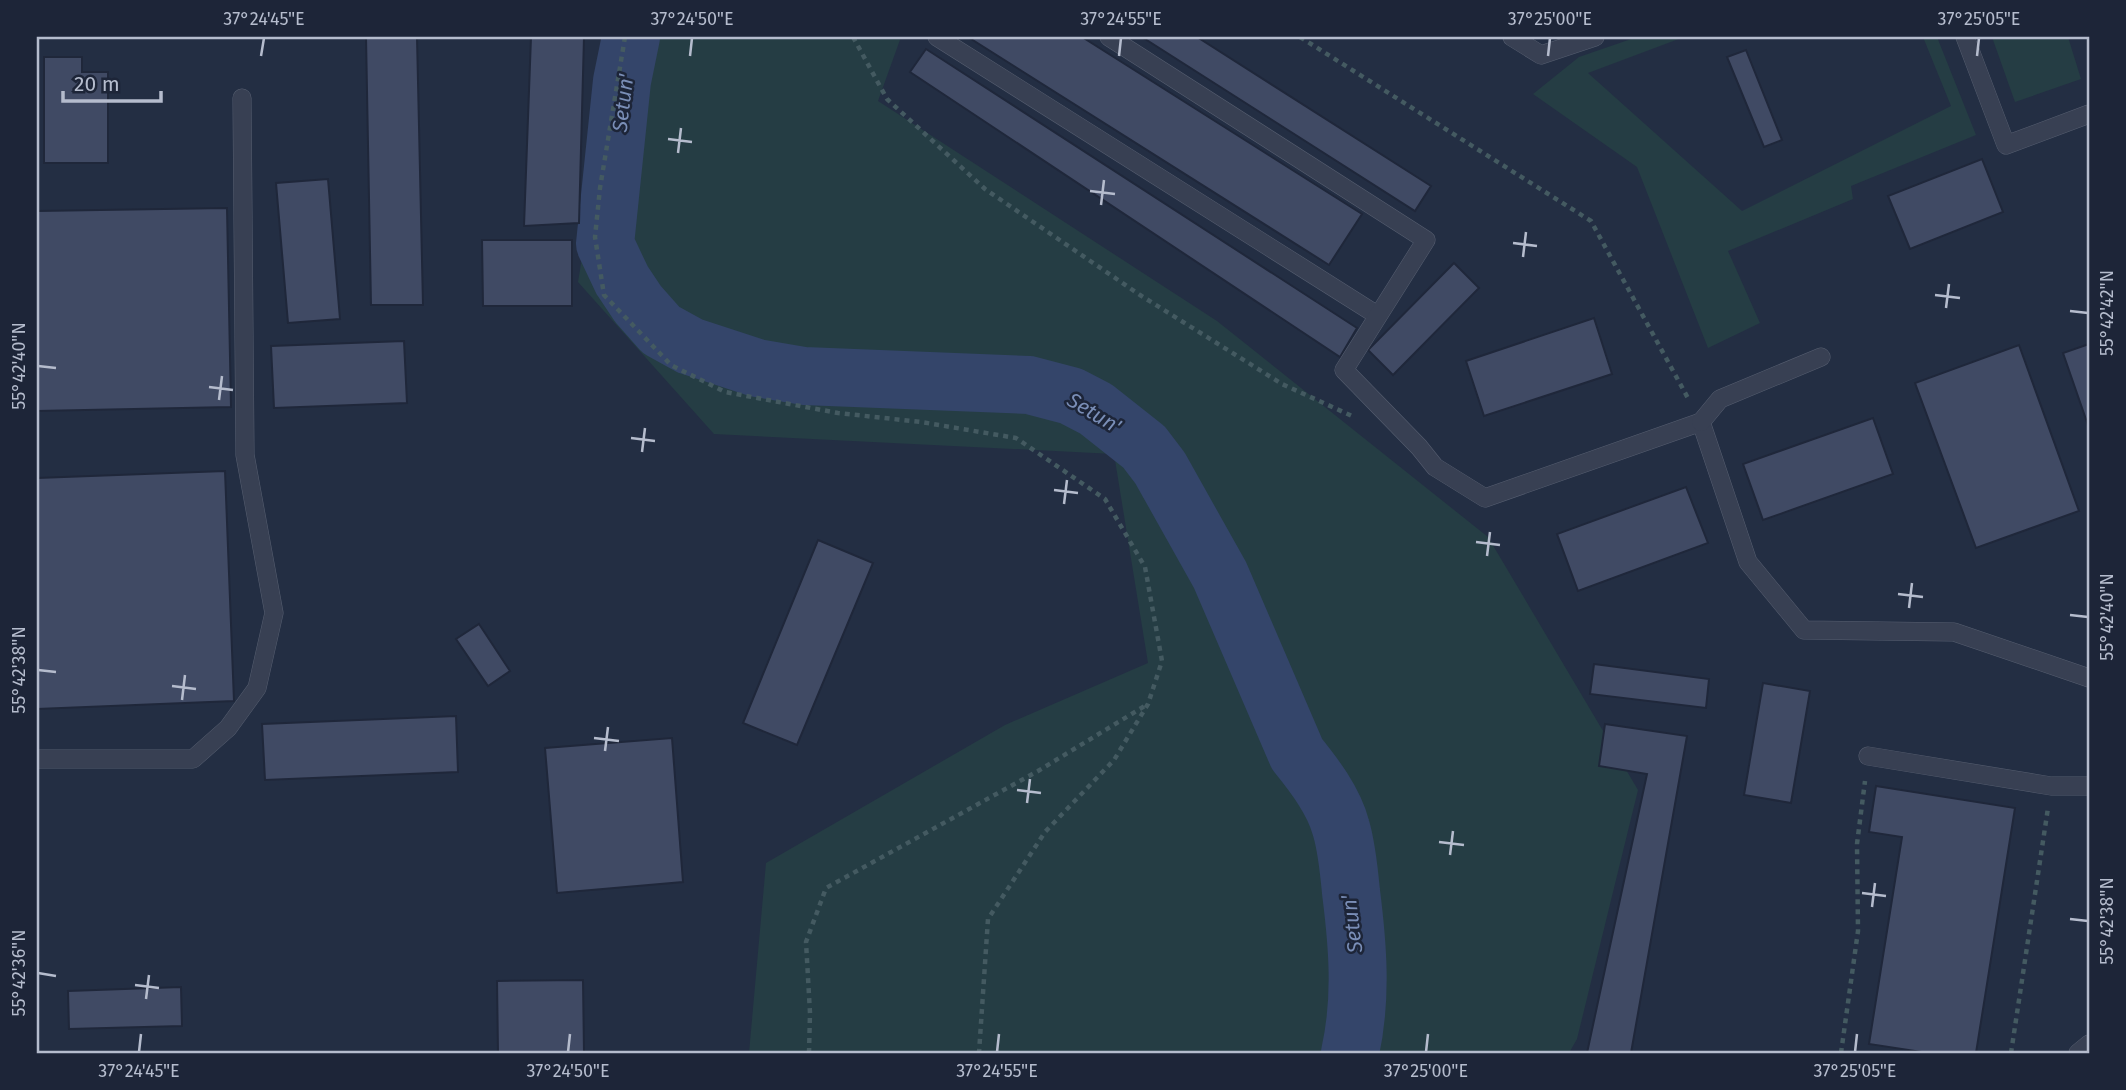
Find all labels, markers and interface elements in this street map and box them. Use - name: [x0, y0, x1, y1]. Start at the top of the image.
- text: 37°24'45"E: [223, 8, 305, 30]
- text: 37°24'50"E: [650, 8, 734, 30]
- text: 37°24'55"E: [1080, 8, 1162, 30]
- text: 37°25'00"E: [1508, 8, 1592, 30]
- text: 37°25'05"E: [1938, 8, 2020, 30]
- scale bar: [63, 60, 161, 104]
- text: 20 m: [74, 71, 120, 97]
- water label: Setun': [606, 72, 640, 134]
- text: 55°42'42"N: [2096, 270, 2118, 356]
- text: 55°42'40"N: [8, 322, 30, 410]
- water label: Setun': [1062, 386, 1126, 439]
- text: 55°42'40"N: [2096, 573, 2118, 661]
- text: 55°42'38"N: [8, 626, 30, 714]
- text: 55°42'38"N: [2096, 877, 2118, 965]
- water label: Setun': [1335, 893, 1369, 955]
- text: 55°42'36"N: [8, 930, 30, 1016]
- text: 37°24'45"E: [98, 1060, 180, 1082]
- text: 37°24'50"E: [526, 1060, 610, 1082]
- text: 37°24'55"E: [956, 1060, 1038, 1082]
- text: 37°25'00"E: [1384, 1060, 1468, 1082]
- text: 37°25'05"E: [1814, 1060, 1896, 1082]

